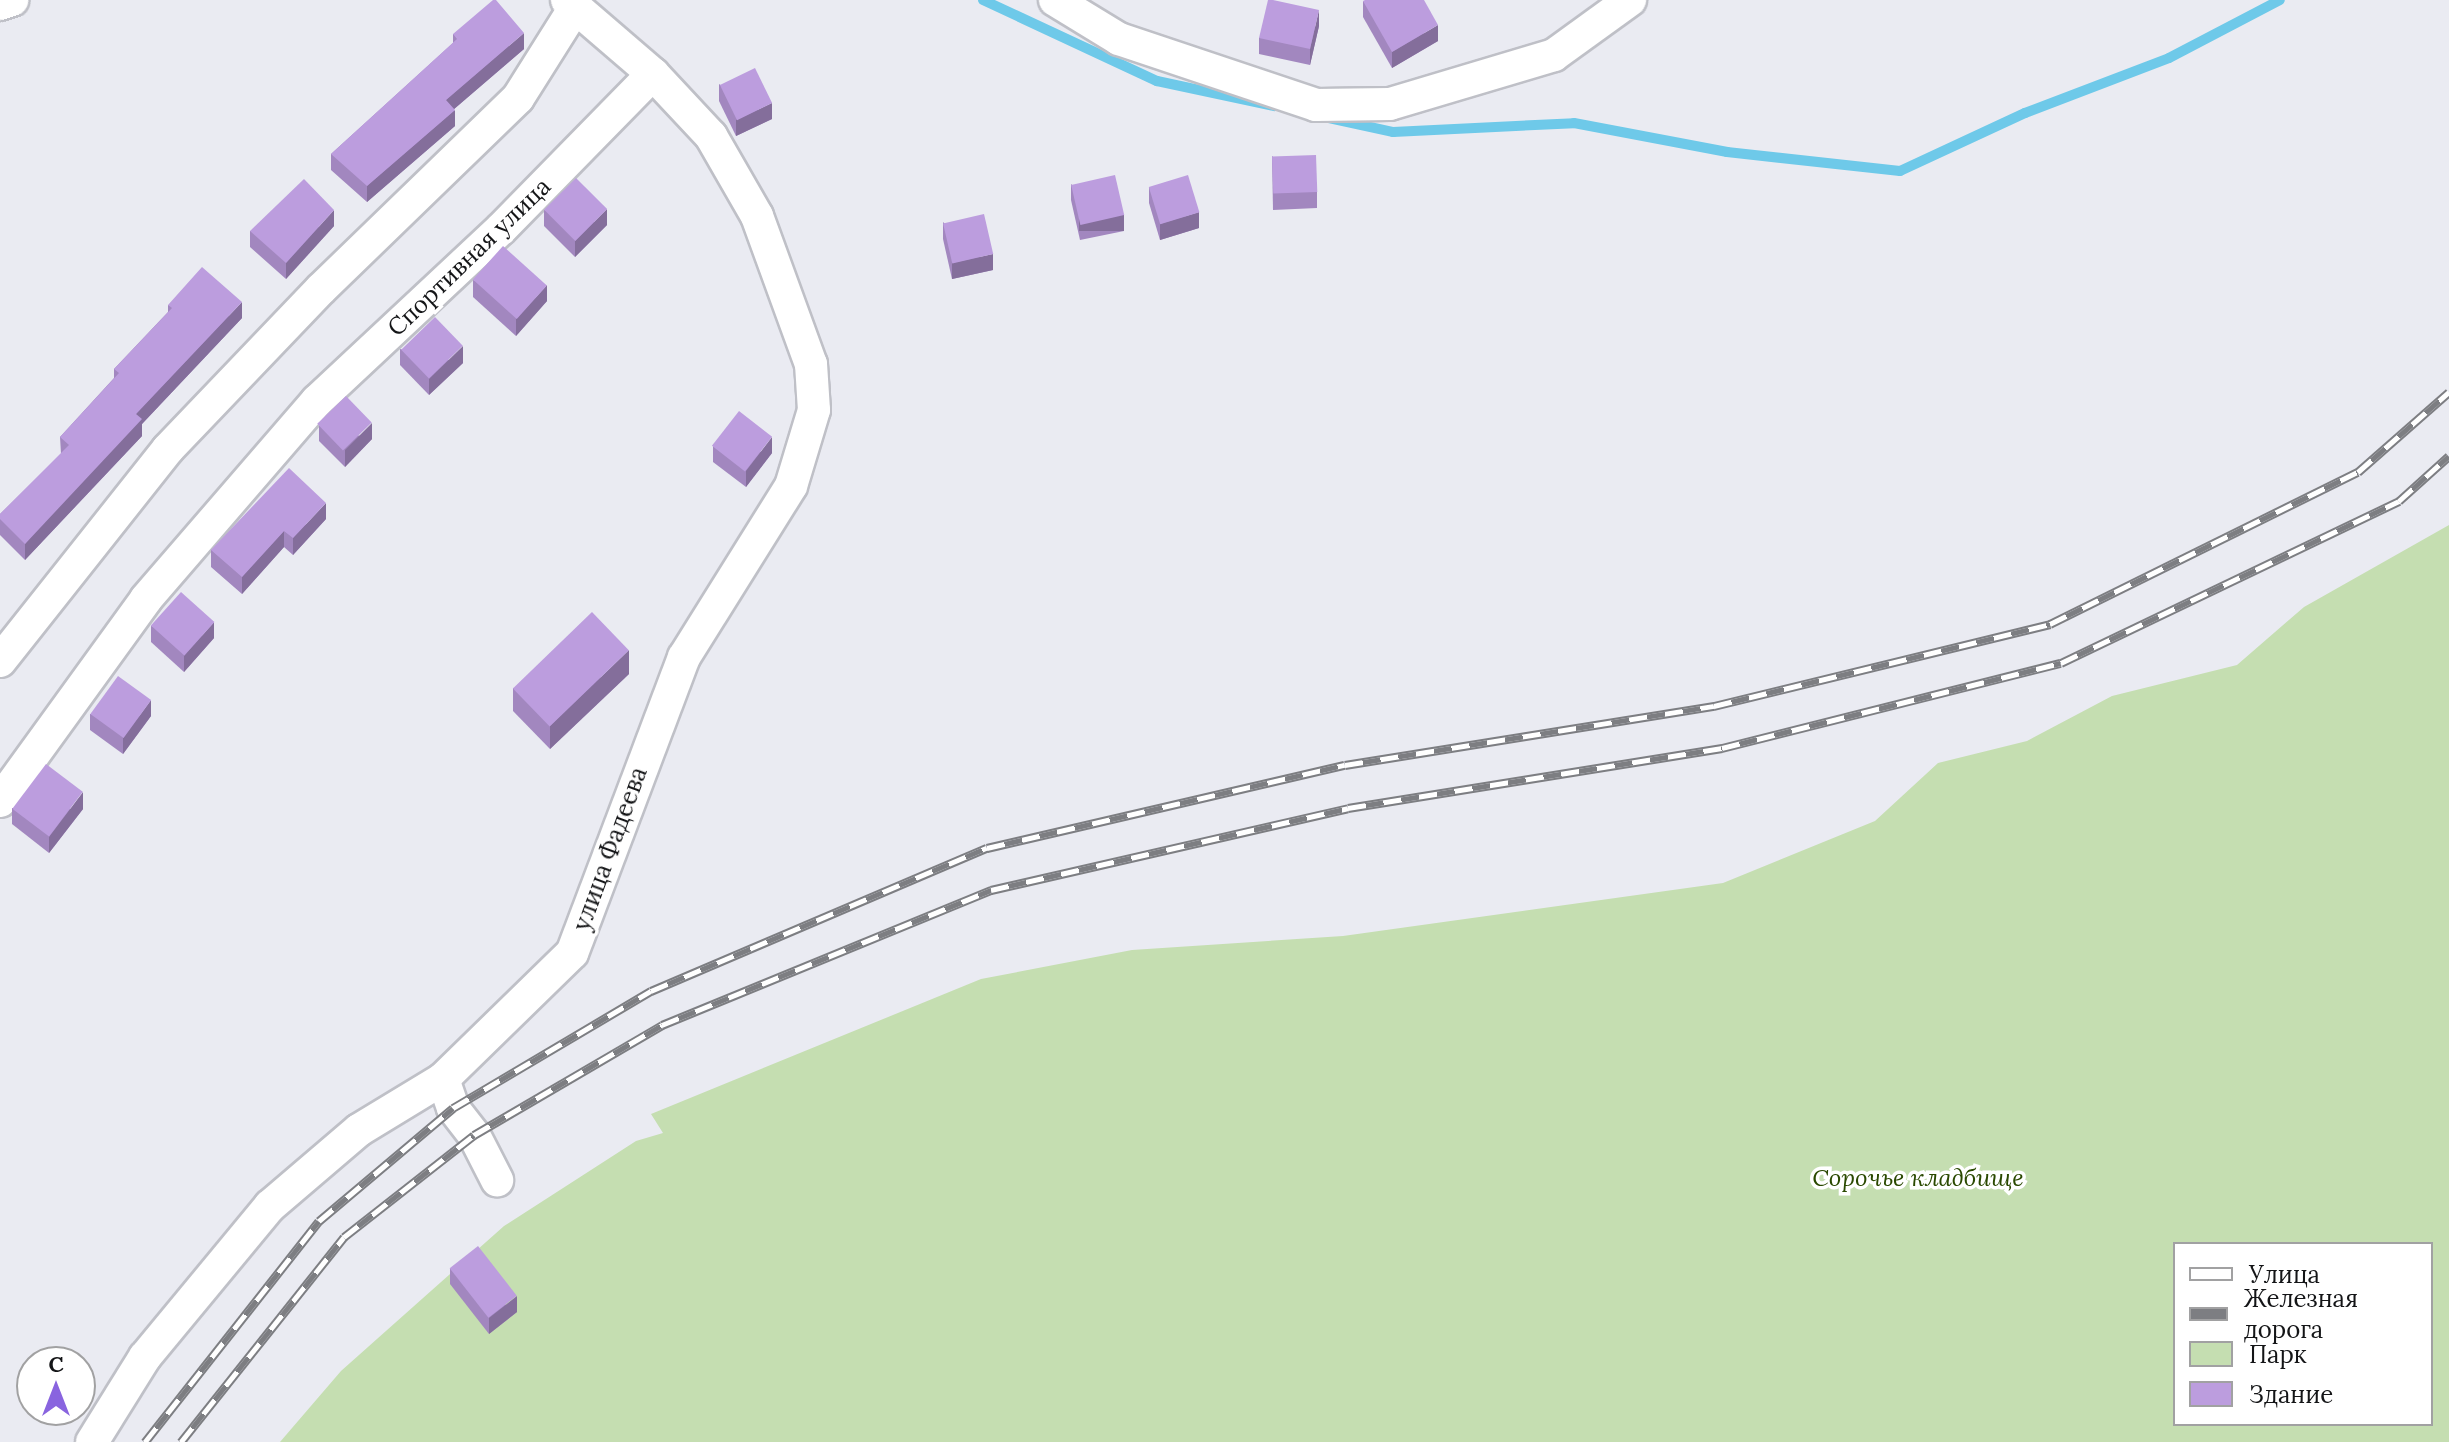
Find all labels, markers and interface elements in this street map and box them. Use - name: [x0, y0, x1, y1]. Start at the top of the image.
- street label: Спортивная улица: [382, 172, 556, 342]
- street label: улица Фадеева: [567, 763, 653, 935]
- park label: Сорочье кладбище: [1812, 1164, 2024, 1192]
- legend: [2173, 1242, 2433, 1426]
- text: Улица: [2249, 1259, 2320, 1290]
- text: Железная дорога: [2244, 1283, 2358, 1345]
- text: Парк: [2249, 1339, 2307, 1370]
- north arrow: [16, 1346, 96, 1426]
- text: С: [48, 1350, 64, 1378]
- text: Здание: [2249, 1379, 2333, 1410]

